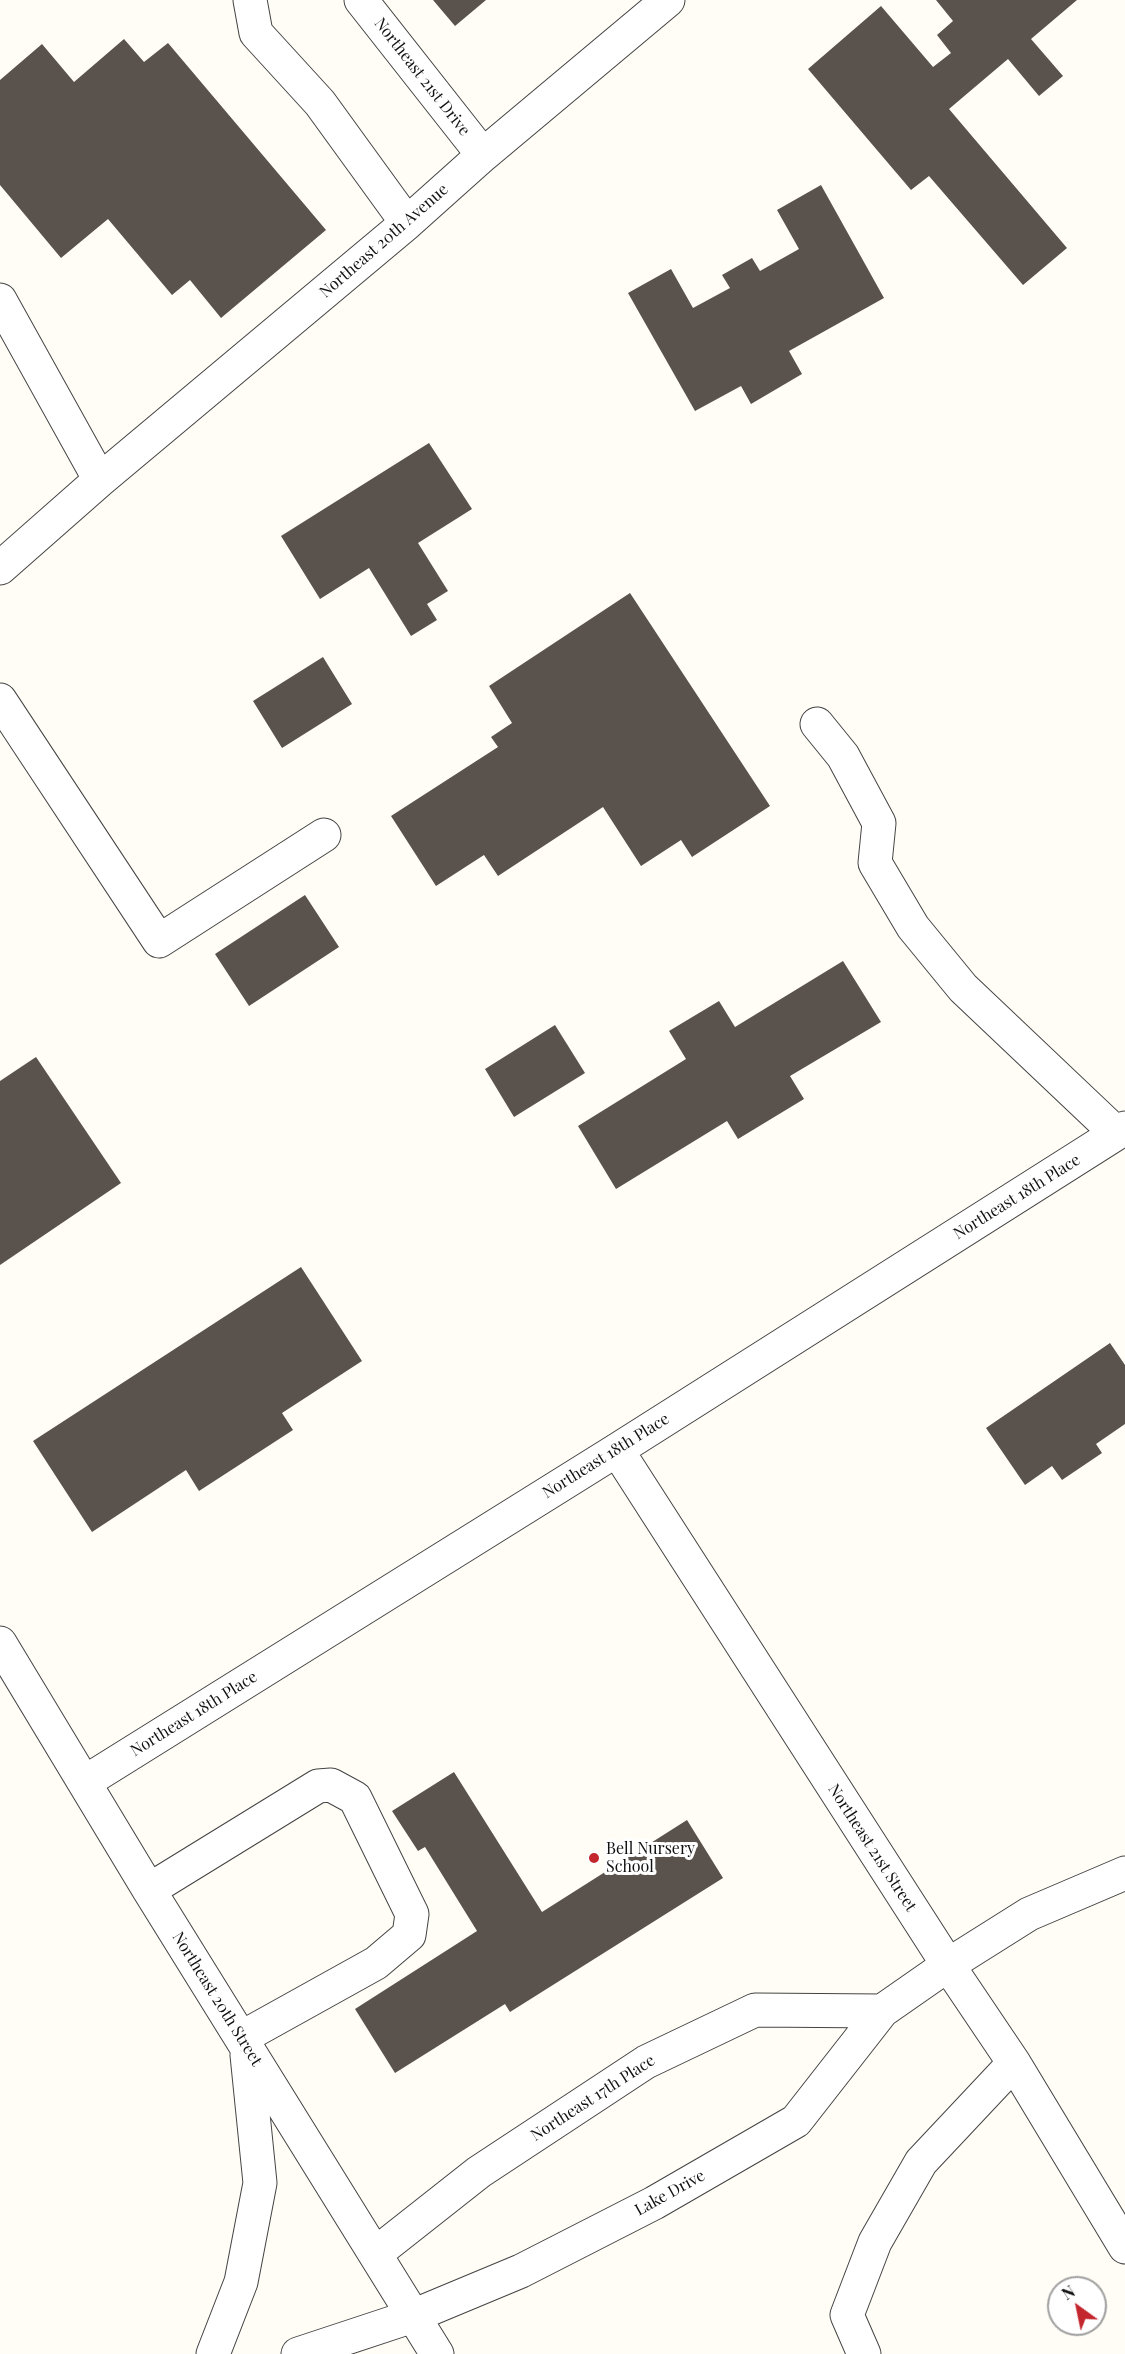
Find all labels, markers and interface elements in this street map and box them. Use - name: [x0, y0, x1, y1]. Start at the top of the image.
- street label: Northeast 21st Drive: [370, 14, 474, 140]
- street label: Northeast 20th Avenue: [316, 180, 452, 302]
- street label: Northeast 18th Place: [950, 1150, 1084, 1244]
- street label: Northeast 18th Place: [539, 1409, 673, 1503]
- street label: Northeast 18th Place: [127, 1667, 261, 1761]
- street label: Northeast 21st Street: [824, 1781, 920, 1915]
- place label: Bell Nursery School: [606, 1839, 695, 1877]
- marker: Bell Nursery School: [587, 1851, 601, 1865]
- street label: Northeast 20th Street: [168, 1929, 266, 2069]
- street label: Northeast 17th Place: [527, 2051, 659, 2145]
- street label: Lake Drive: [632, 2166, 708, 2220]
- north arrow: [1047, 2276, 1107, 2336]
- text: N: [1057, 2280, 1079, 2304]

